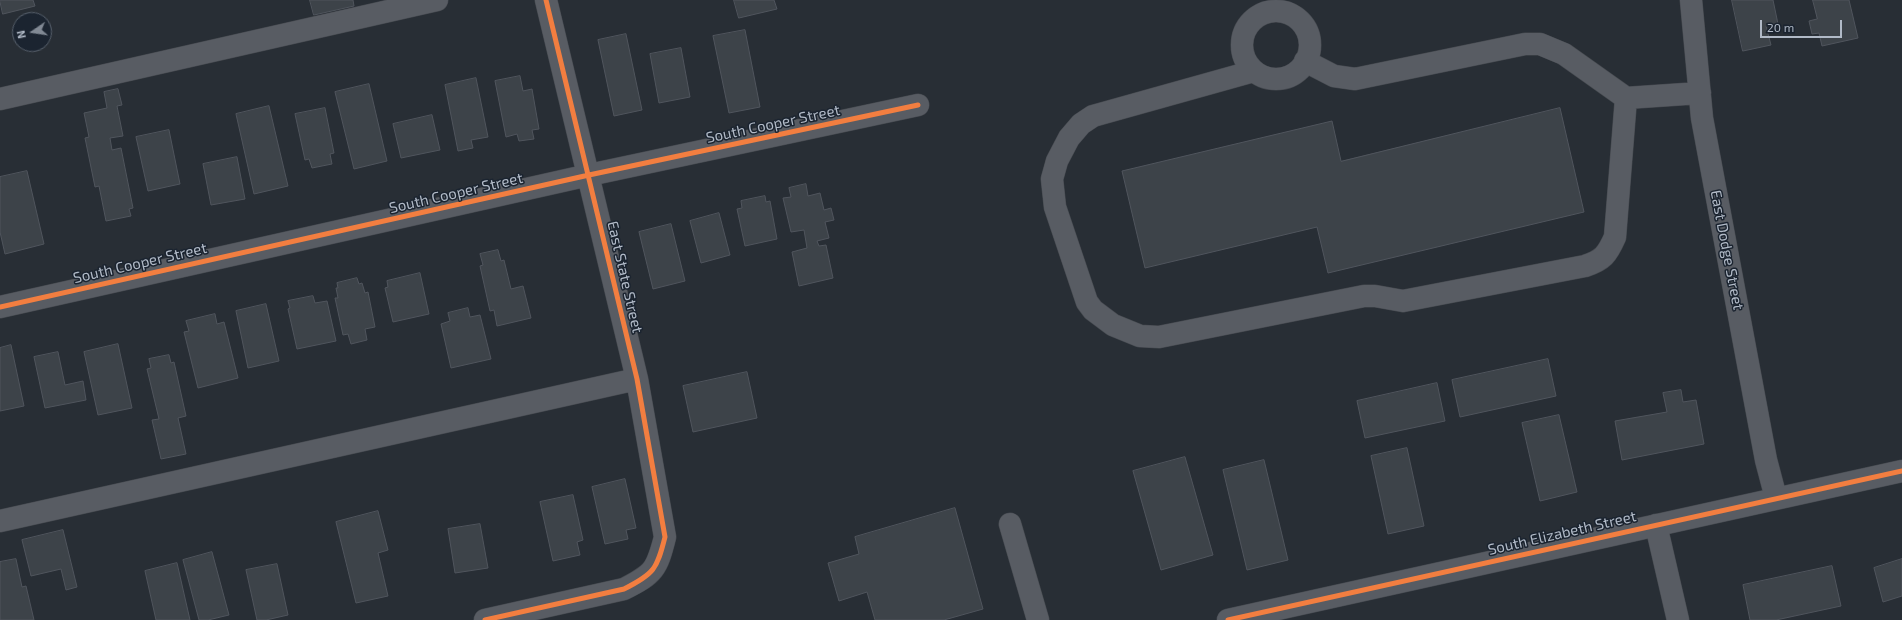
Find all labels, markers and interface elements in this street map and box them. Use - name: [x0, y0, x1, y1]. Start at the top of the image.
- north arrow: [12, 12, 52, 52]
- scale bar: [1762, 12, 1844, 38]
- text: 20 m: [1767, 20, 1794, 34]
- text: N: [14, 29, 28, 40]
- street label: South Cooper Street: [704, 101, 842, 147]
- street label: South Cooper Street: [387, 169, 525, 217]
- street label: East Dodge Street: [1707, 189, 1747, 311]
- street label: East State Street: [603, 219, 647, 335]
- street label: South Cooper Street: [71, 239, 209, 287]
- street label: South Elizabeth Street: [1486, 507, 1638, 559]

